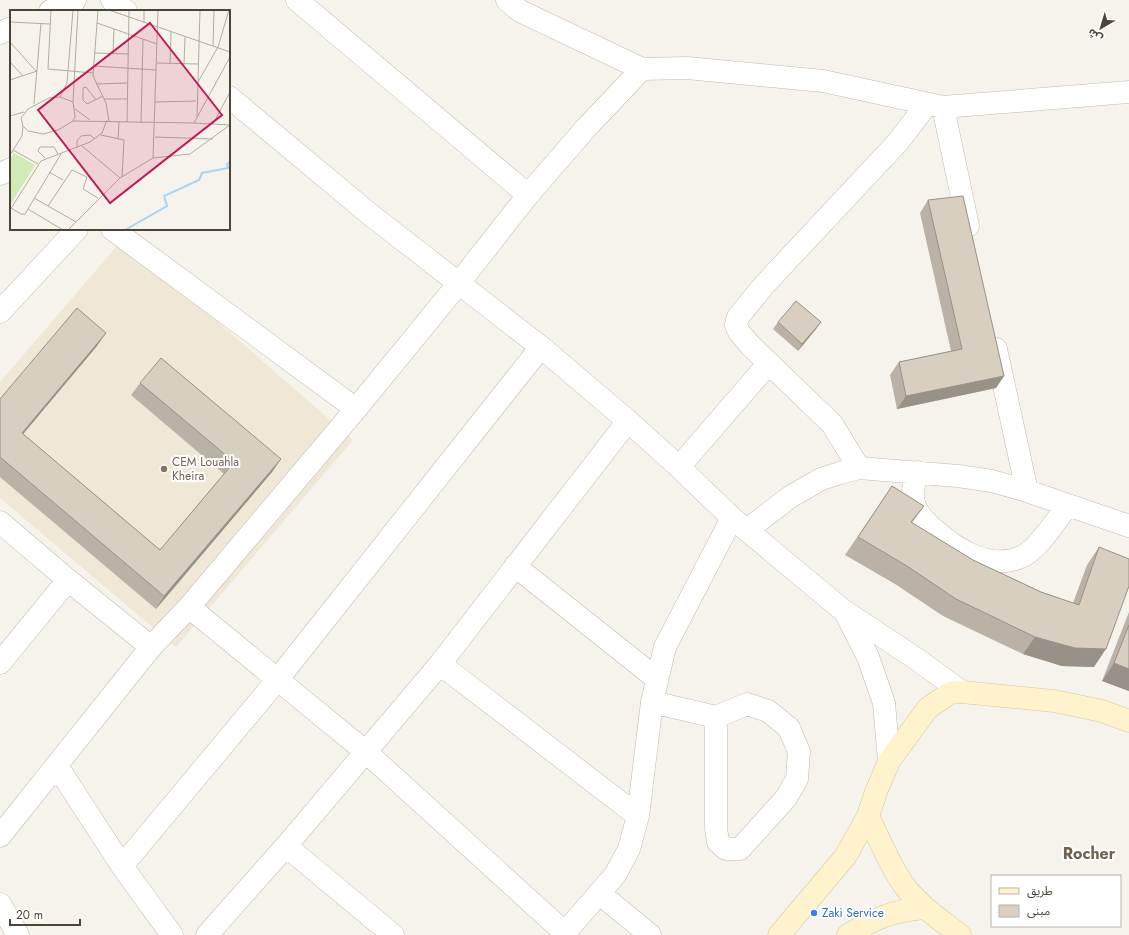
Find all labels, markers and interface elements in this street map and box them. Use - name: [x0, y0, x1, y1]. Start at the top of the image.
- north arrow: [1081, 8, 1121, 48]
- inset map: [10, 10, 230, 230]
- text: ش: [1084, 25, 1106, 47]
- place label: CEM Louahla Kheira: [172, 453, 239, 485]
- marker: CEM Louahla Kheira: [159, 464, 169, 474]
- district label: Rocher: [1063, 842, 1116, 865]
- legend: [991, 875, 1121, 927]
- text: طريق: [1027, 882, 1053, 900]
- scale bar: [10, 901, 80, 927]
- text: مبنى: [1027, 902, 1050, 920]
- place label: Zaki Service: [822, 904, 884, 922]
- text: 20 m: [16, 906, 43, 924]
- marker: Zaki Service: [809, 908, 819, 918]

